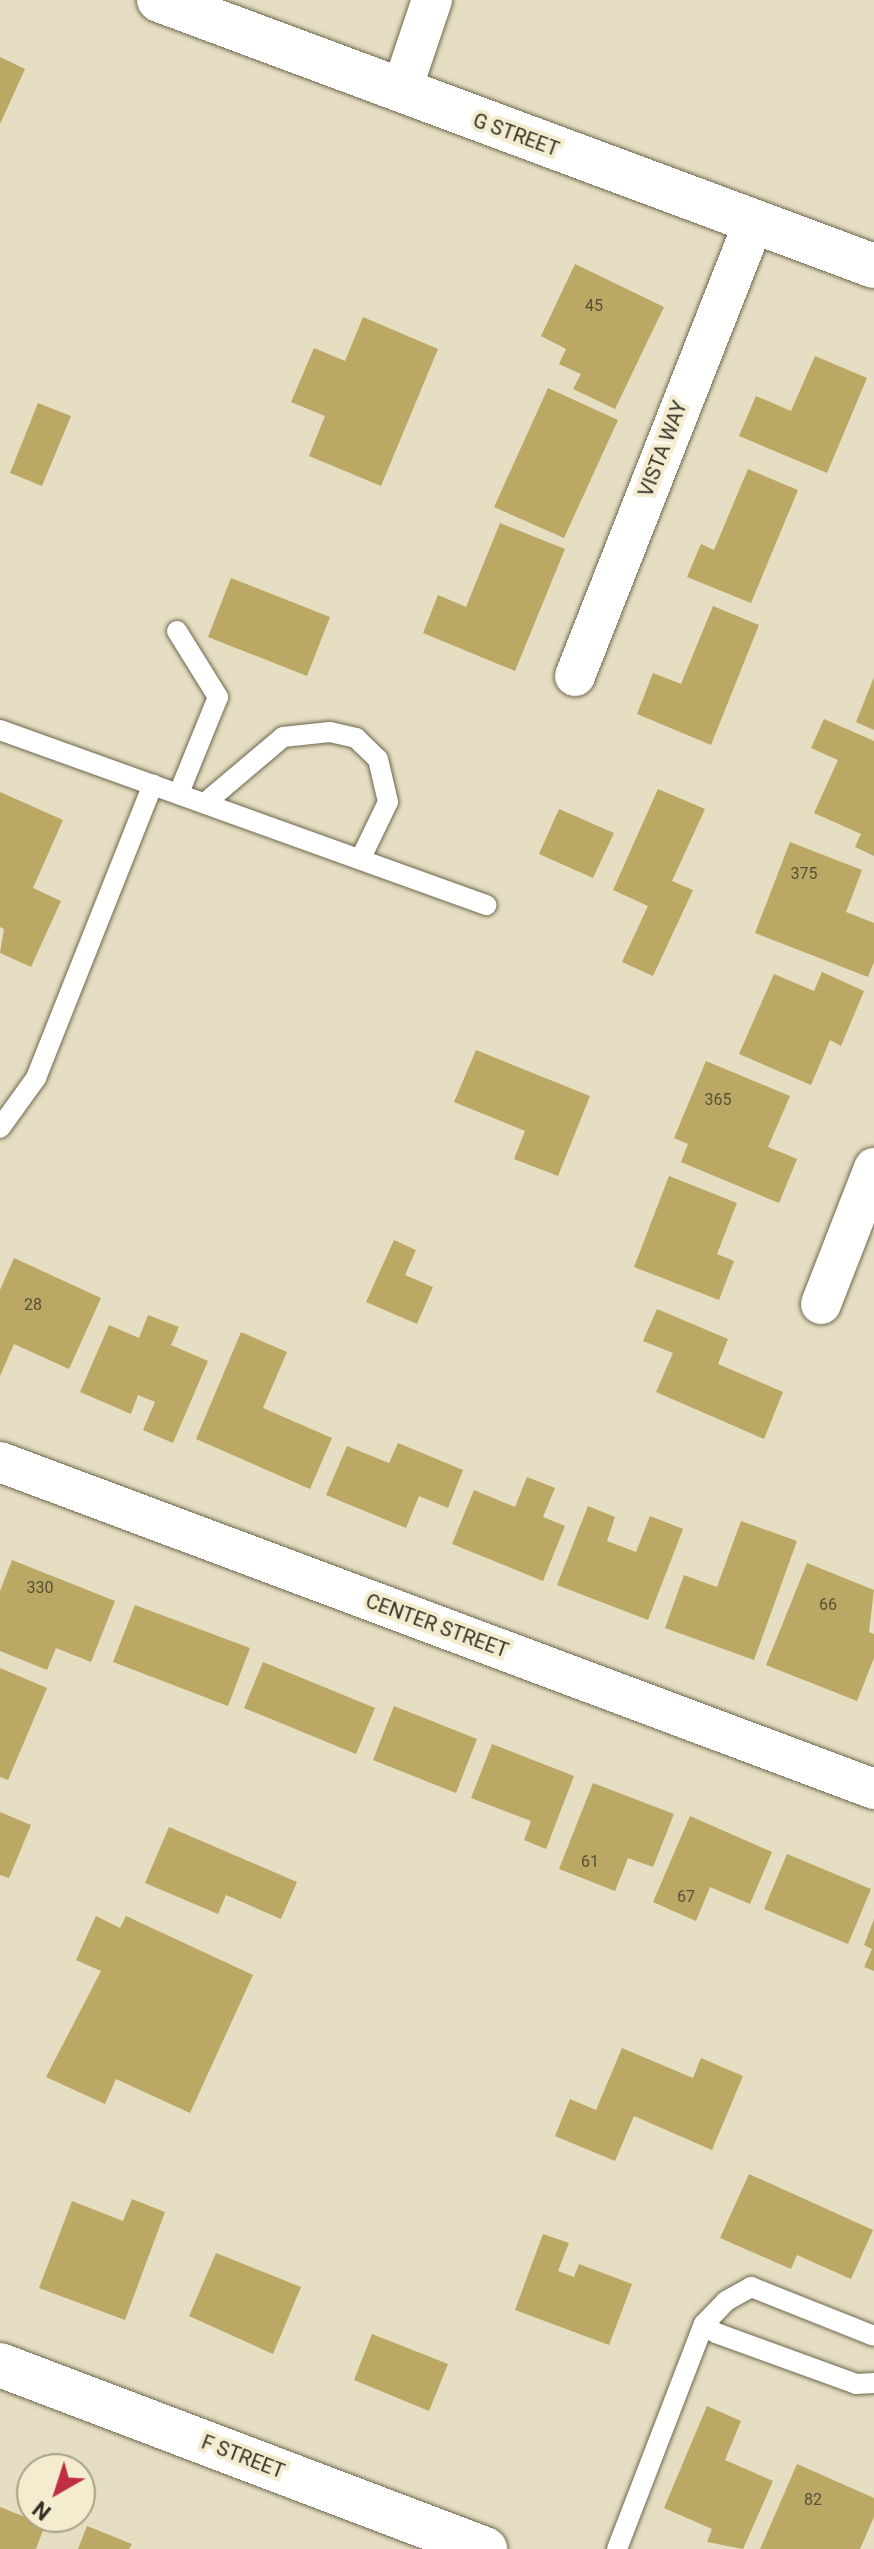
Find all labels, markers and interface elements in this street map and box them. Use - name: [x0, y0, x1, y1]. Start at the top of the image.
- street label: G STREET: [470, 108, 562, 162]
- house number: 45: [585, 296, 603, 316]
- street label: VISTA WAY: [634, 398, 692, 500]
- house number: 375: [791, 864, 817, 884]
- house number: 365: [705, 1090, 731, 1110]
- house number: 28: [24, 1295, 42, 1315]
- house number: 330: [27, 1578, 53, 1598]
- street label: CENTER STREET: [362, 1589, 512, 1663]
- house number: 66: [819, 1595, 837, 1615]
- house number: 61: [581, 1852, 599, 1872]
- house number: 67: [677, 1887, 695, 1907]
- street label: F STREET: [198, 2430, 288, 2484]
- north arrow: [16, 2453, 96, 2533]
- house number: 82: [804, 2490, 822, 2510]
- text: N: [28, 2496, 56, 2525]

